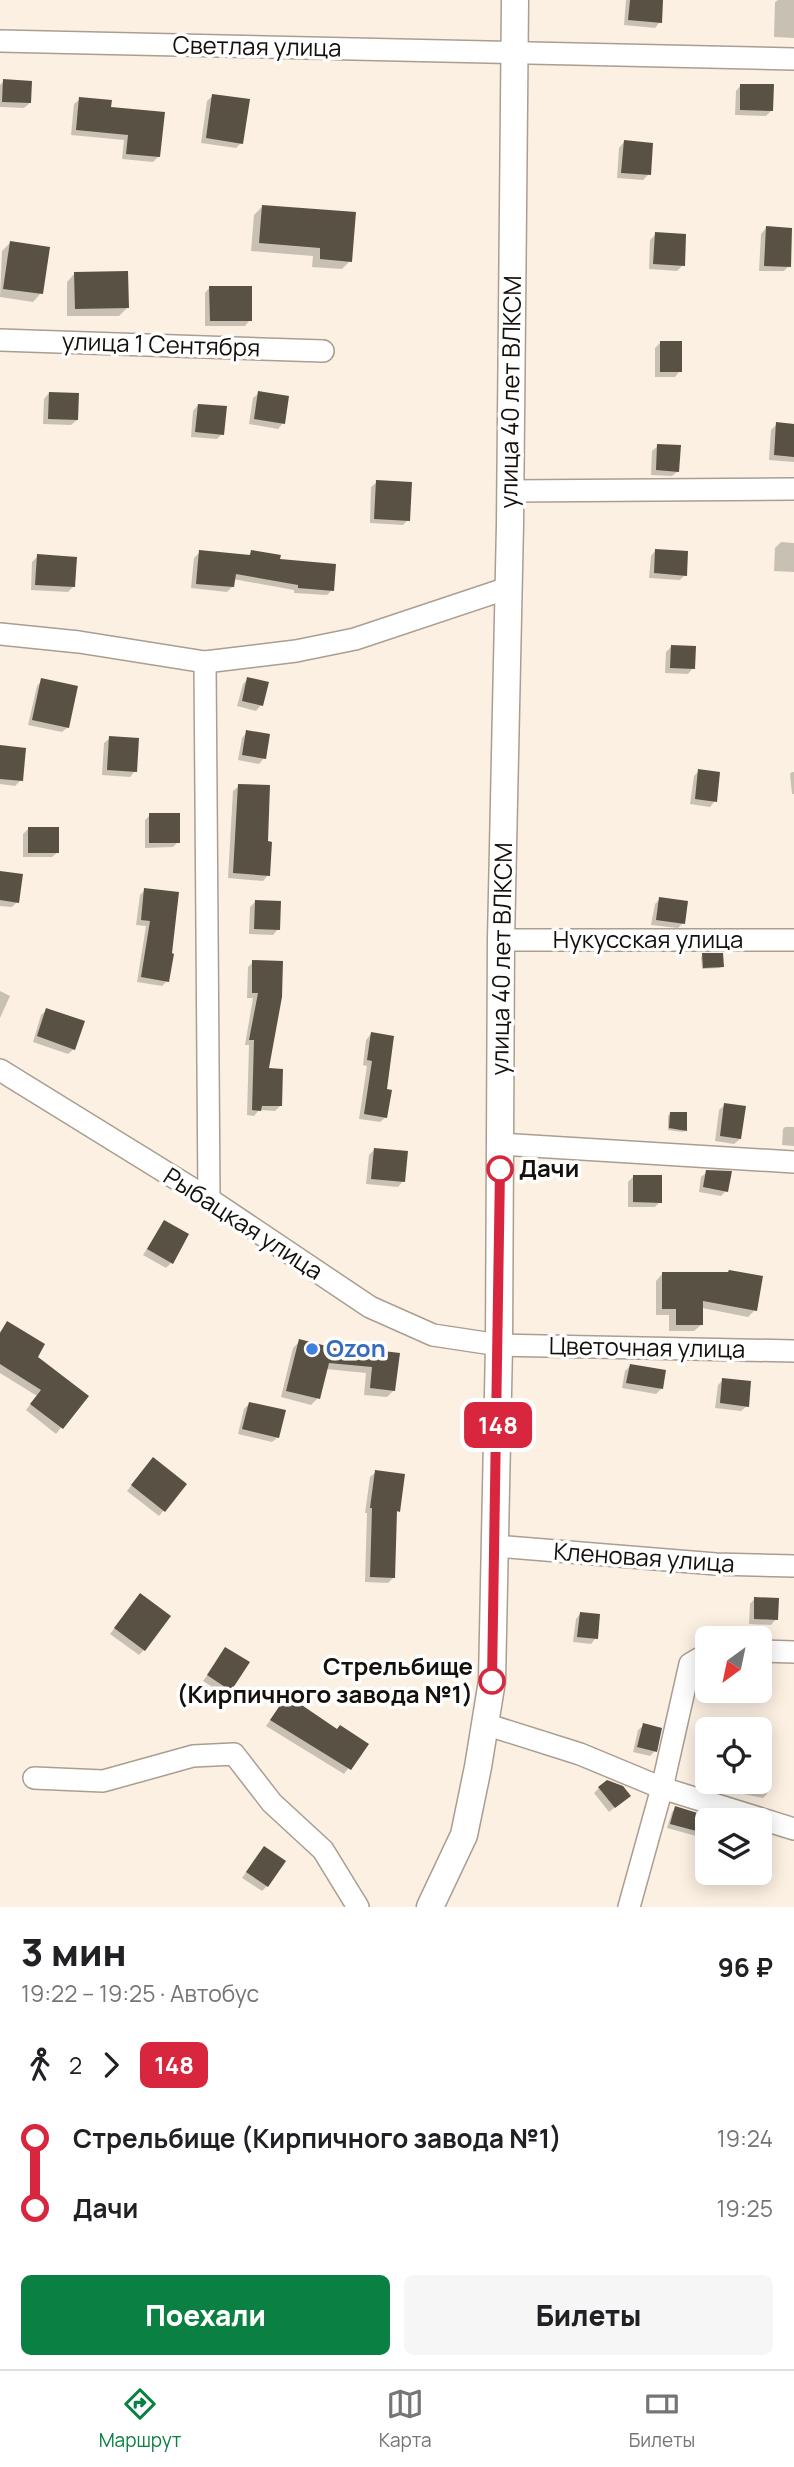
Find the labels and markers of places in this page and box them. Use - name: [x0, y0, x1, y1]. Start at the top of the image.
- place label: Дачи: [519, 1151, 579, 1184]
- marker: Дачи: [487, 1156, 513, 1182]
- place label: Ozon: [326, 1331, 386, 1364]
- marker: Ozon: [304, 1341, 320, 1357]
- place label: Стрельбище (Кирпичного завода №1): [177, 1649, 473, 1710]
- marker: Стрельбище (Кирпичного завода №1): [479, 1668, 505, 1694]

